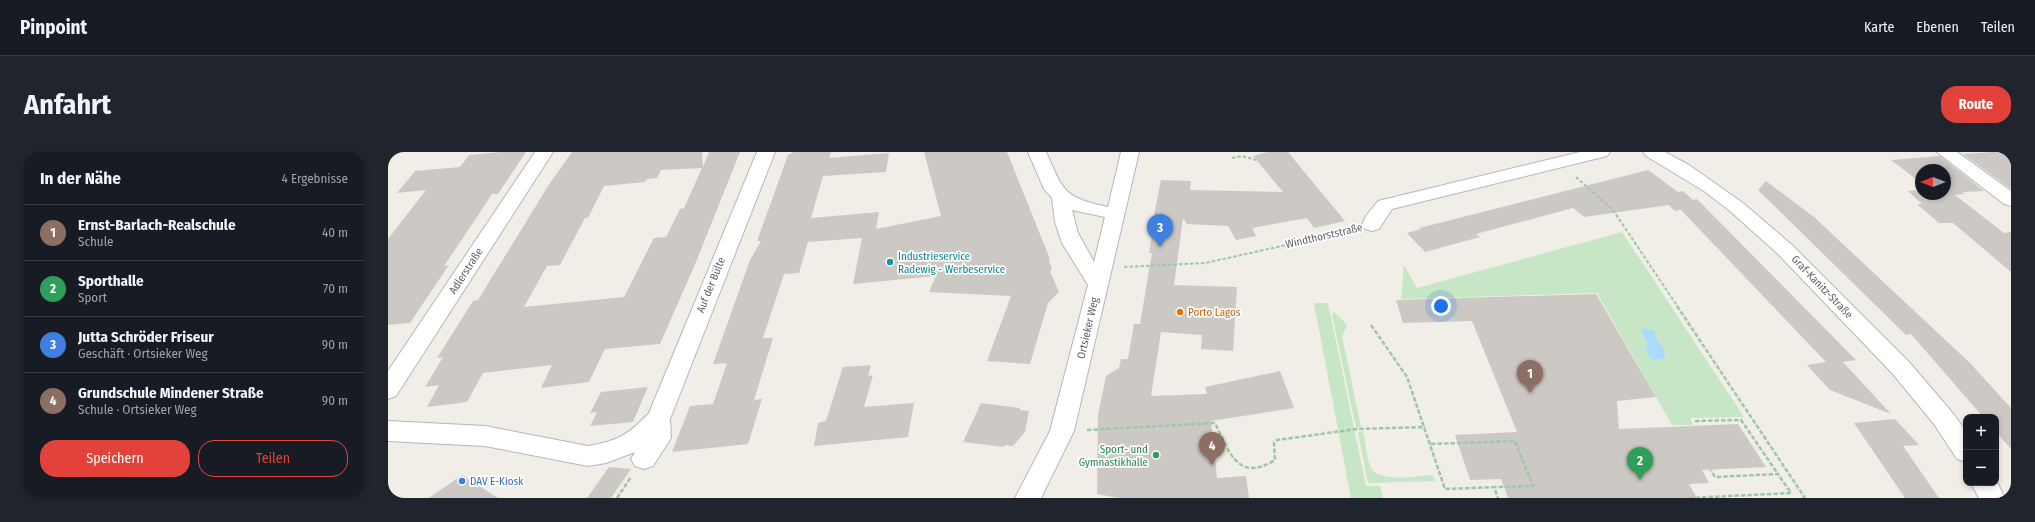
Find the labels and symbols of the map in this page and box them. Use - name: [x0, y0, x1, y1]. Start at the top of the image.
- north arrow: [1915, 164, 1951, 200]
- pin: 3: [1147, 214, 1173, 247]
- street label: Windthorststraße: [1284, 221, 1364, 251]
- street label: Adlerstraße: [446, 246, 486, 296]
- place label: Industrieservice Radewig - Werbeservice: [898, 250, 1005, 276]
- street label: Graf-Kanitz-Straße: [1789, 253, 1855, 321]
- street label: Auf der Bülte: [694, 255, 728, 315]
- marker: Industrieservice Radewig - Werbeservice: [885, 257, 895, 267]
- street label: Ortsieker Weg: [1075, 295, 1102, 360]
- your location: [1431, 296, 1451, 316]
- place label: Porto Lagos: [1188, 306, 1241, 319]
- marker: Porto Lagos: [1175, 307, 1185, 317]
- pin: 1: [1517, 360, 1543, 393]
- pin: 4: [1199, 432, 1225, 465]
- place label: Sport- und Gymnastikhalle: [1079, 443, 1148, 469]
- pin: 2: [1627, 447, 1653, 480]
- marker: Sport- und Gymnastikhalle: [1151, 450, 1161, 460]
- place label: DAV E-Kiosk: [470, 475, 524, 488]
- marker: DAV E-Kiosk: [457, 476, 467, 486]

